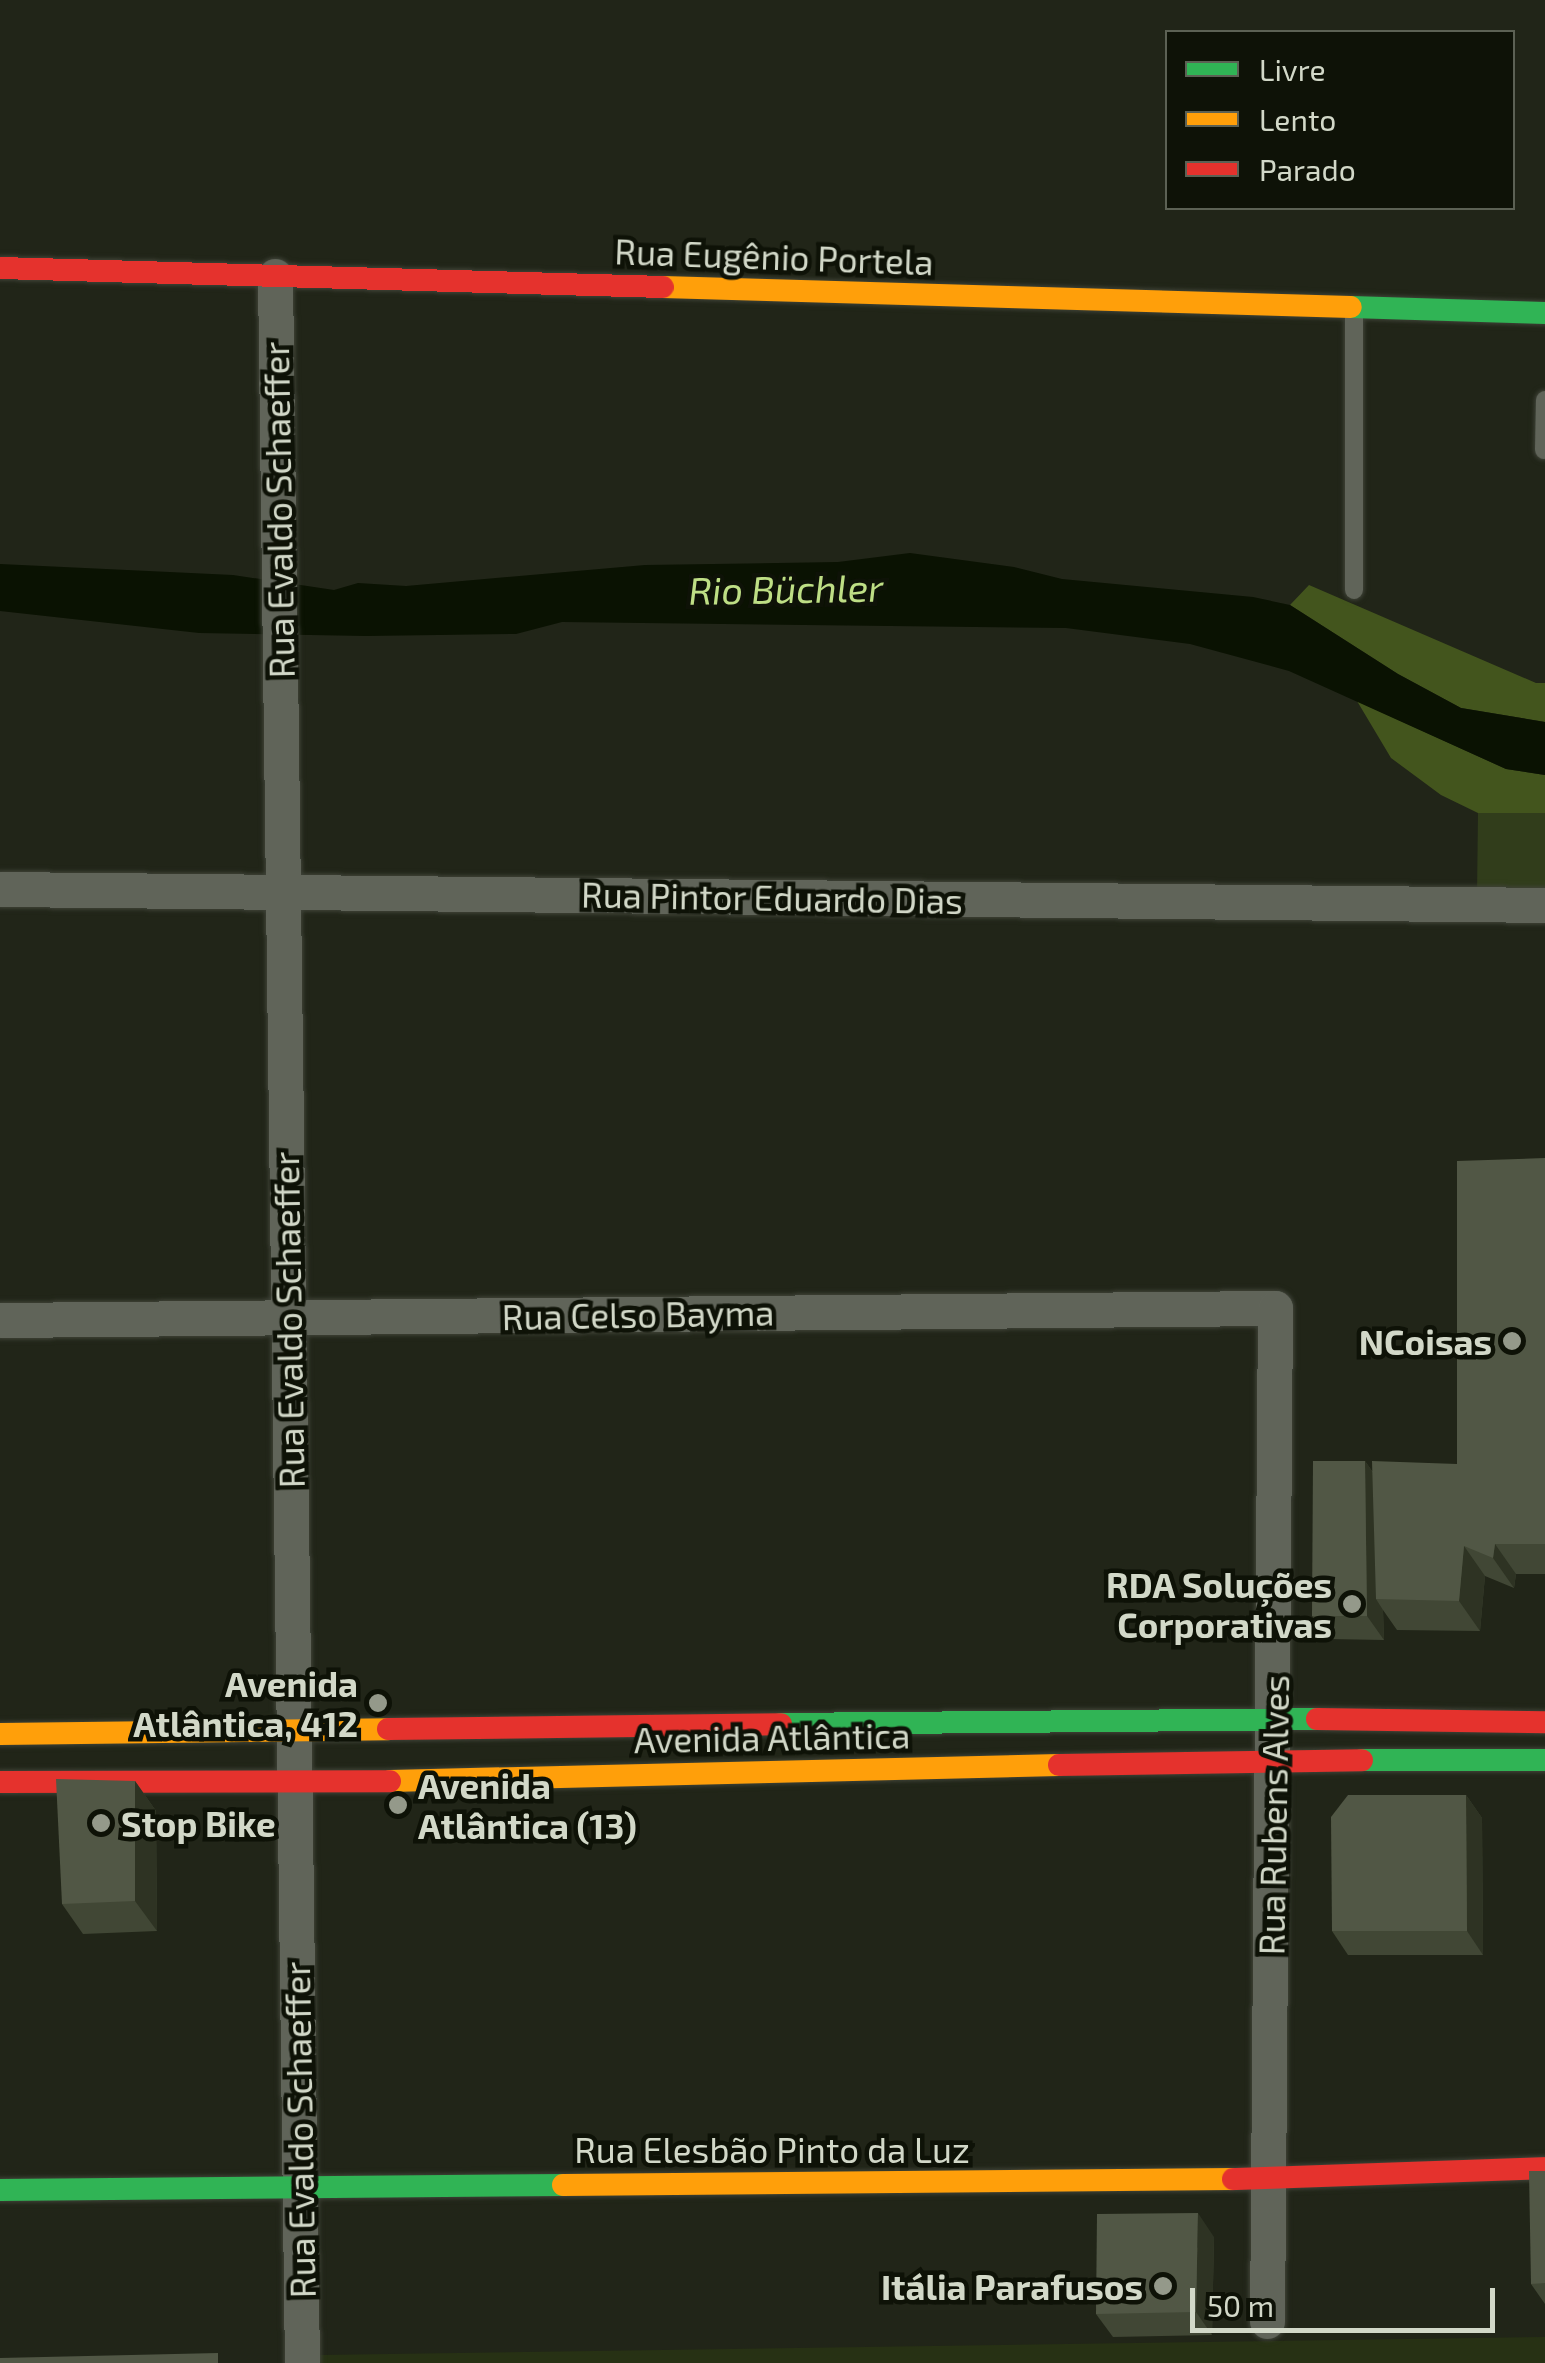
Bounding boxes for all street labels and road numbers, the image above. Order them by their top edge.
street label: Rua Eugênio Portela [614,229,934,283]
street label: Rua Evaldo Schaeffer [254,341,302,679]
street label: Rua Pintor Eduardo Dias [580,873,964,921]
street label: Rua Evaldo Schaeffer [264,1151,312,1489]
street label: Rua Celso Bayma [501,1291,775,1337]
street label: Rua Rubens Alves [1250,1674,1296,1956]
street label: Avenida Atlântica [633,1714,911,1760]
street label: Rua Evaldo Schaeffer [275,1961,323,2299]
street label: Rua Elesbão Pinto da Luz [574,2128,970,2170]

